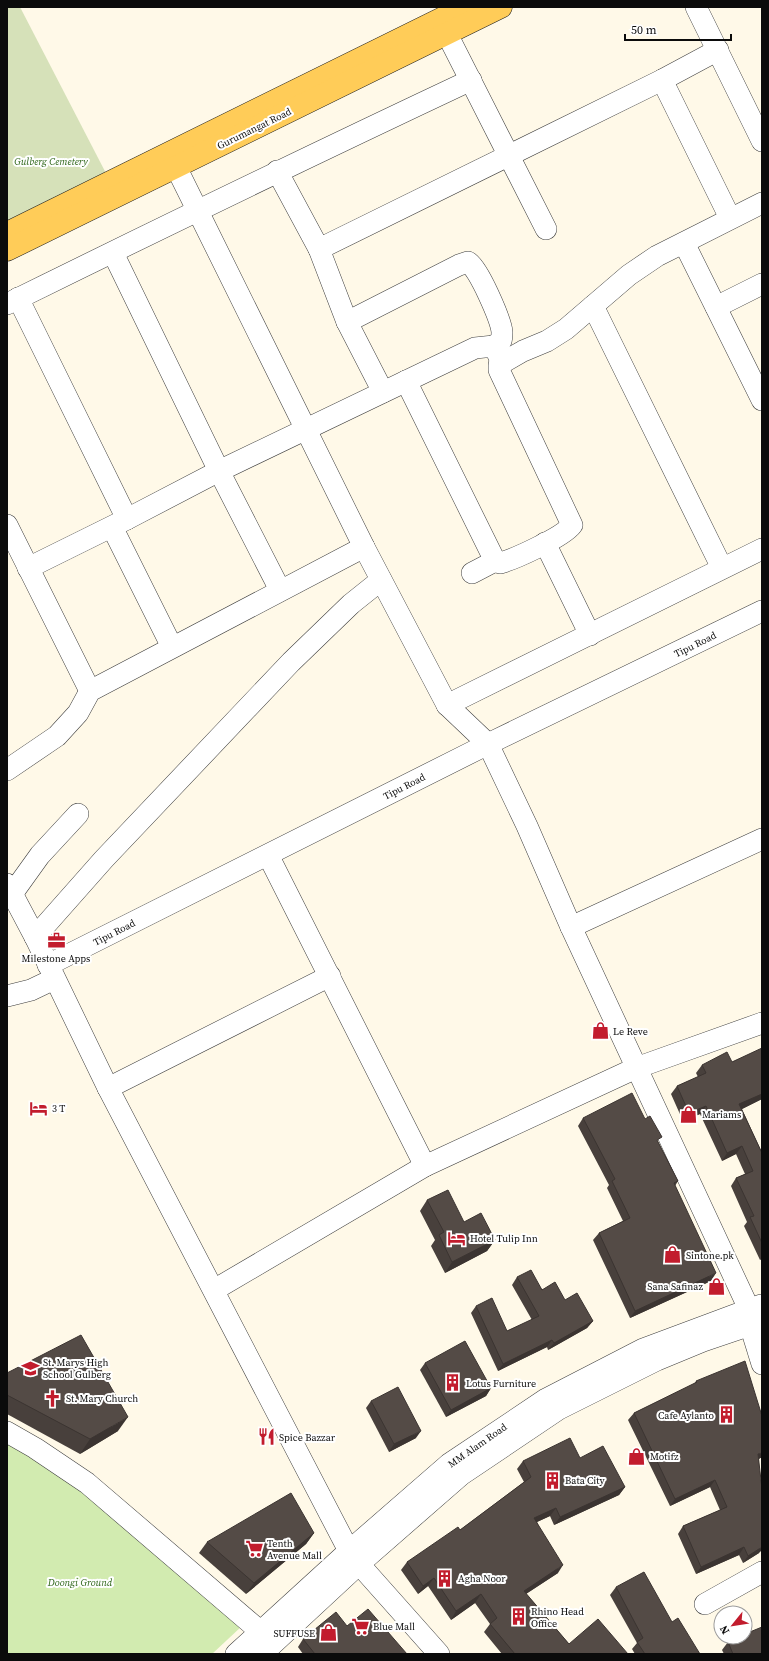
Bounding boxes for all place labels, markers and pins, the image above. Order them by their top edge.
office icon: Milestone Apps [46,931,66,951]
place label: Milestone Apps [22,952,90,965]
shop icon: Le Reve [590,1021,610,1041]
place label: Le Reve [613,1025,648,1038]
hotel icon: 3 T [29,1098,49,1118]
place label: 3 T [52,1102,65,1115]
shop icon: Mariams [679,1104,699,1124]
place label: Mariams [702,1108,741,1121]
hotel icon: Hotel Tulip Inn [447,1228,467,1248]
place label: Hotel Tulip Inn [470,1232,538,1245]
shop icon: Sintone.pk [663,1245,683,1265]
place label: Sintone.pk [686,1249,734,1262]
shop icon: Sana Safinaz [706,1276,726,1296]
place label: Sana Safinaz [647,1280,703,1293]
place label: St. Marys High School Gulberg [43,1356,111,1381]
school or university icon: St. Marys High School Gulberg [20,1358,40,1378]
building icon: Lotus Furniture [443,1373,463,1393]
place label: Lotus Furniture [466,1377,536,1390]
church icon: St. Mary Church [43,1388,63,1408]
place label: St. Mary Church [66,1392,138,1405]
building icon: Cafe Aylanto [717,1405,737,1425]
place label: Cafe Aylanto [658,1409,715,1422]
restaurant icon: Spice Bazzar [256,1427,276,1447]
place label: Spice Bazzar [279,1431,336,1444]
shop icon: Motifz [627,1446,647,1466]
place label: Motifz [650,1450,679,1463]
building icon: Bata City [542,1470,562,1490]
place label: Bata City [565,1474,606,1487]
place label: Tenth Avenue Mall [267,1537,322,1562]
supermarket icon: Tenth Avenue Mall [244,1539,264,1559]
building icon: Agha Noor [435,1568,455,1588]
place label: Agha Noor [458,1572,506,1585]
place label: Rhino Head Office [531,1605,584,1630]
building icon: Rhino Head Office [508,1607,528,1627]
supermarket icon: Blue Mall [350,1616,370,1636]
place label: Blue Mall [373,1620,415,1633]
shop icon: SUFFUSE [318,1623,338,1643]
place label: SUFFUSE [274,1627,315,1640]

